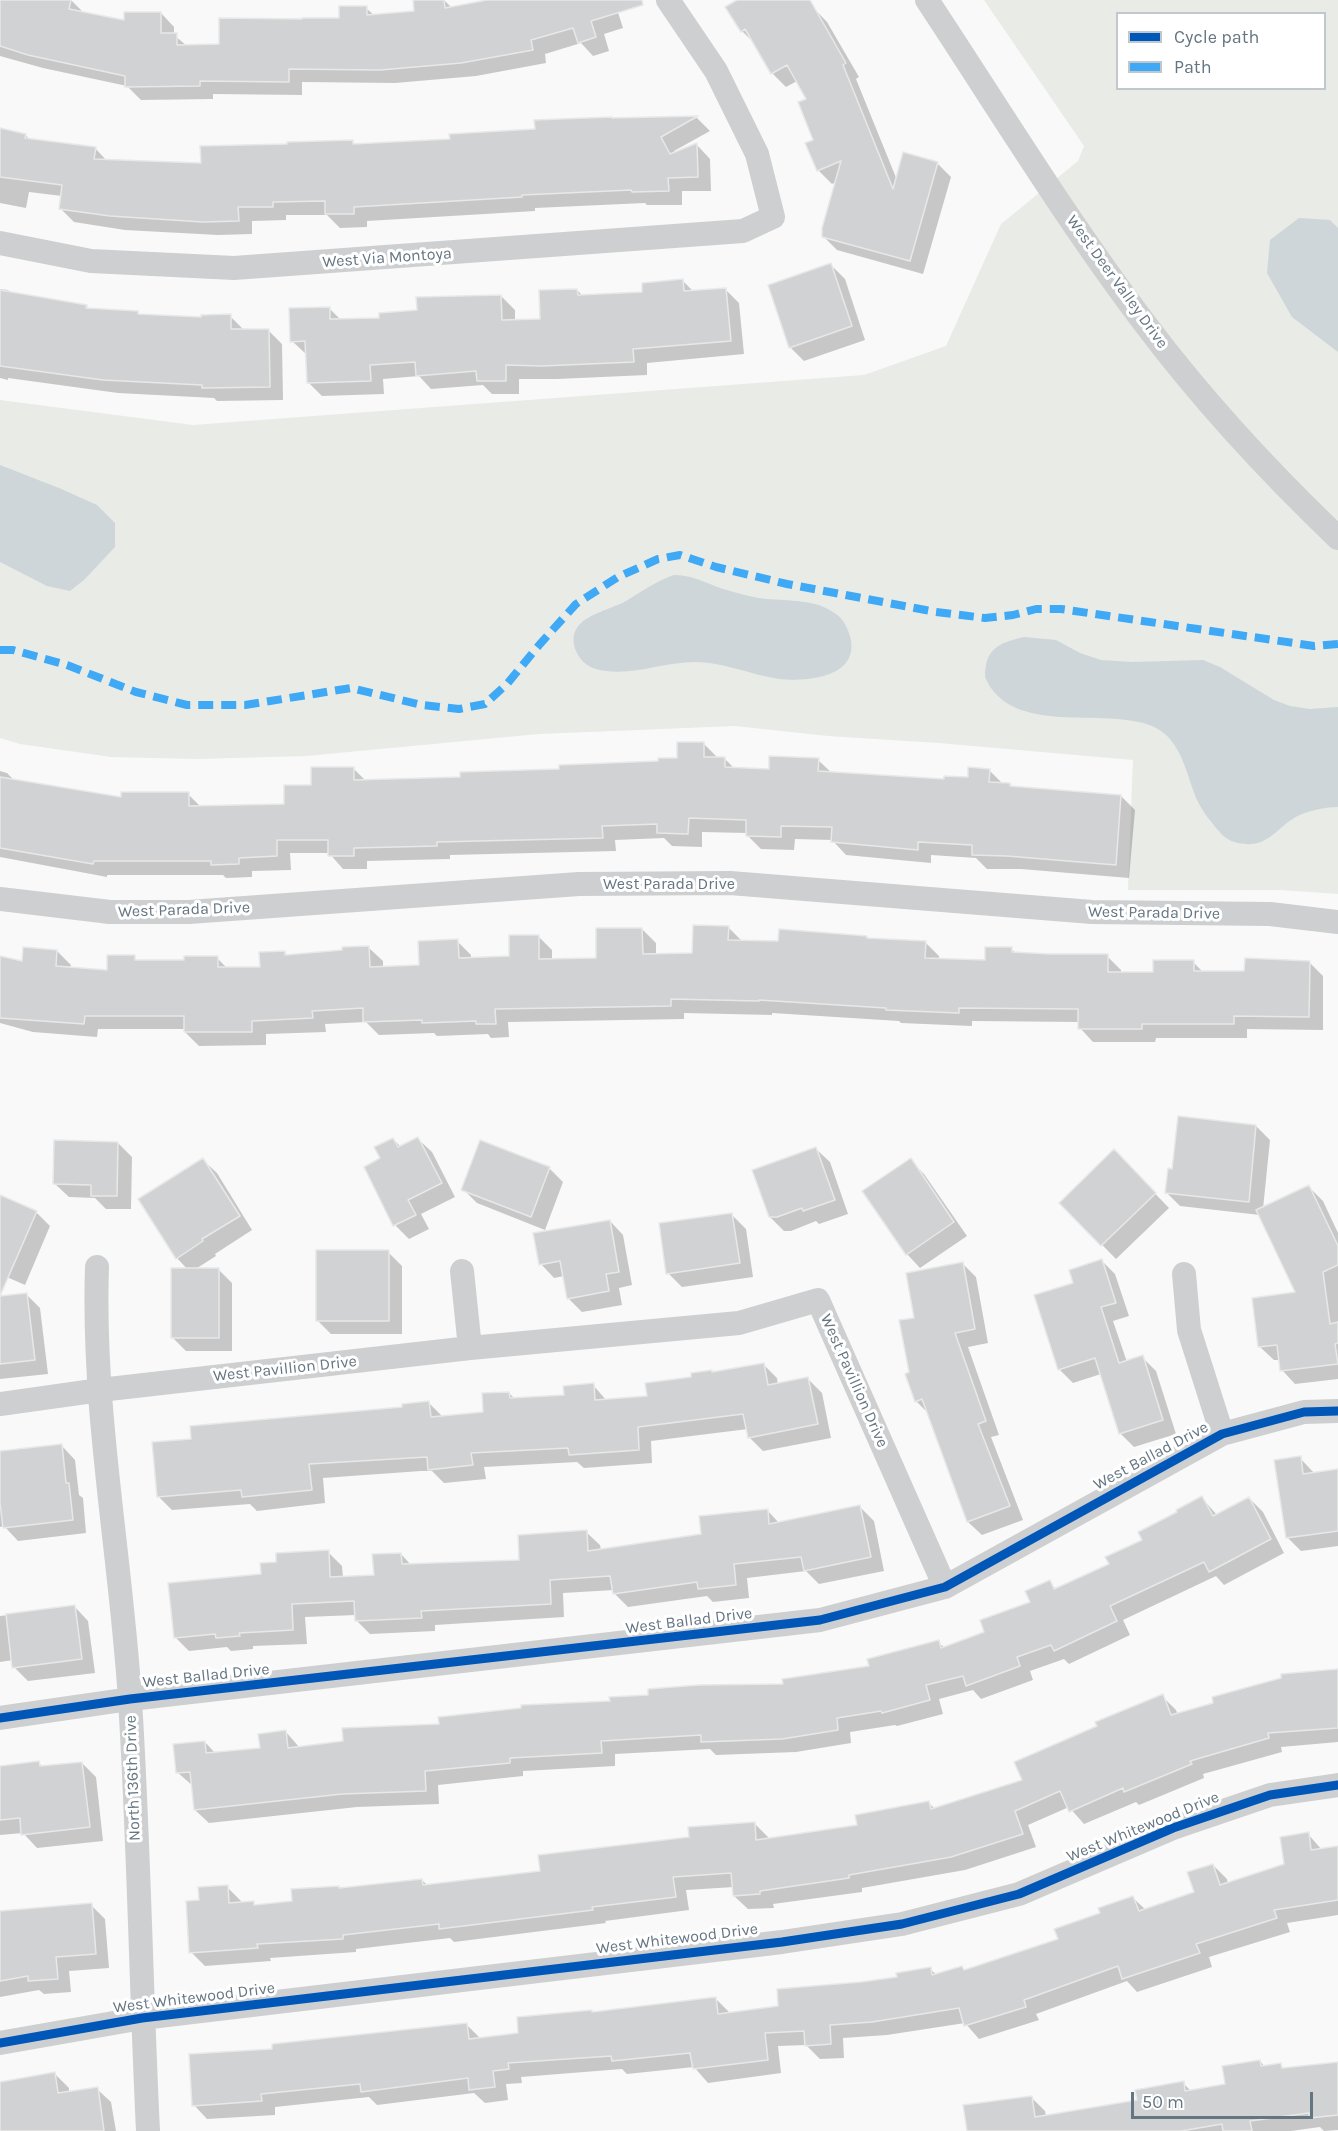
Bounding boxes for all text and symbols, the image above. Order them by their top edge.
legend [1116,12,1326,90]
text: Cycle path [1174,26,1259,48]
text: Path [1174,56,1212,78]
street label: West Deer Valley Drive [1062,212,1172,352]
street label: West Via Montoya [322,244,452,272]
street label: West Parada Drive [603,874,735,894]
street label: West Parada Drive [118,898,250,922]
street label: West Parada Drive [1088,902,1220,924]
street label: West Pavillion Drive [816,1311,892,1451]
street label: West Pavillion Drive [212,1352,358,1386]
street label: West Ballad Drive [1090,1418,1212,1494]
street label: West Ballad Drive [625,1604,753,1638]
street label: West Ballad Drive [142,1660,270,1692]
street label: North 136th Drive [121,1715,145,1841]
street label: West Whitewood Drive [1064,1788,1222,1866]
street label: West Whitewood Drive [595,1920,759,1958]
street label: West Whitewood Drive [112,1979,276,2017]
scale bar [1134,2080,1316,2118]
text: 50 m [1142,2091,1184,2113]

